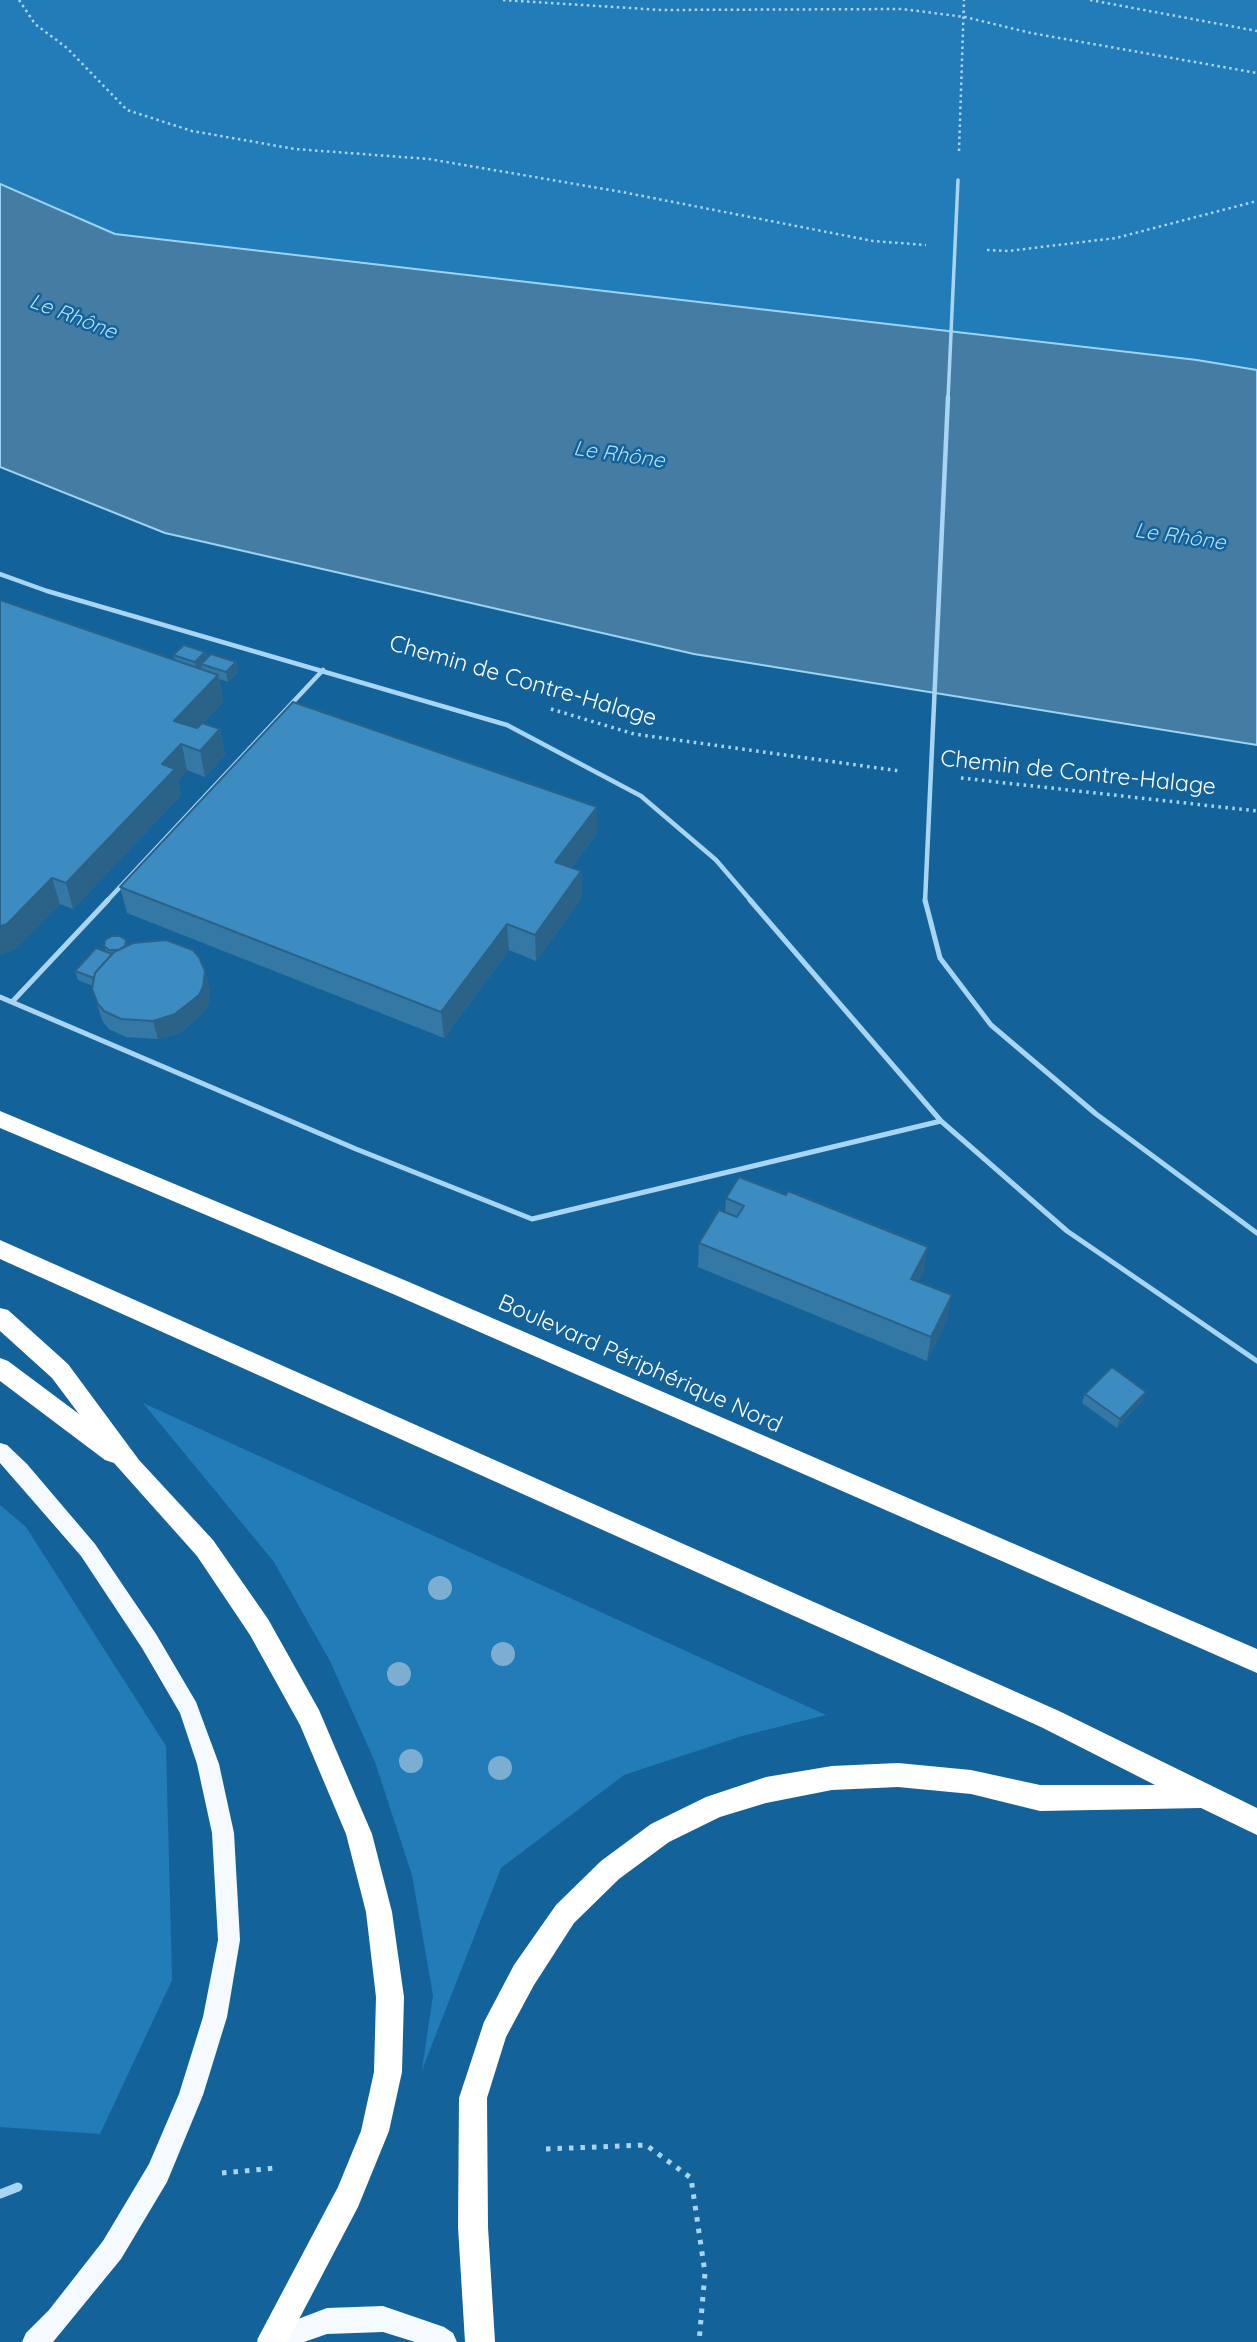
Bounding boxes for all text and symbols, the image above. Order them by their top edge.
water label: Le Rhône [26,289,120,345]
water label: Le Rhône [572,436,666,474]
water label: Le Rhône [1133,518,1227,556]
street label: Chemin de Contre-Halage [386,630,660,732]
street label: Chemin de Contre-Halage [939,745,1217,801]
street label: Boulevard Périphérique Nord [494,1289,786,1439]

